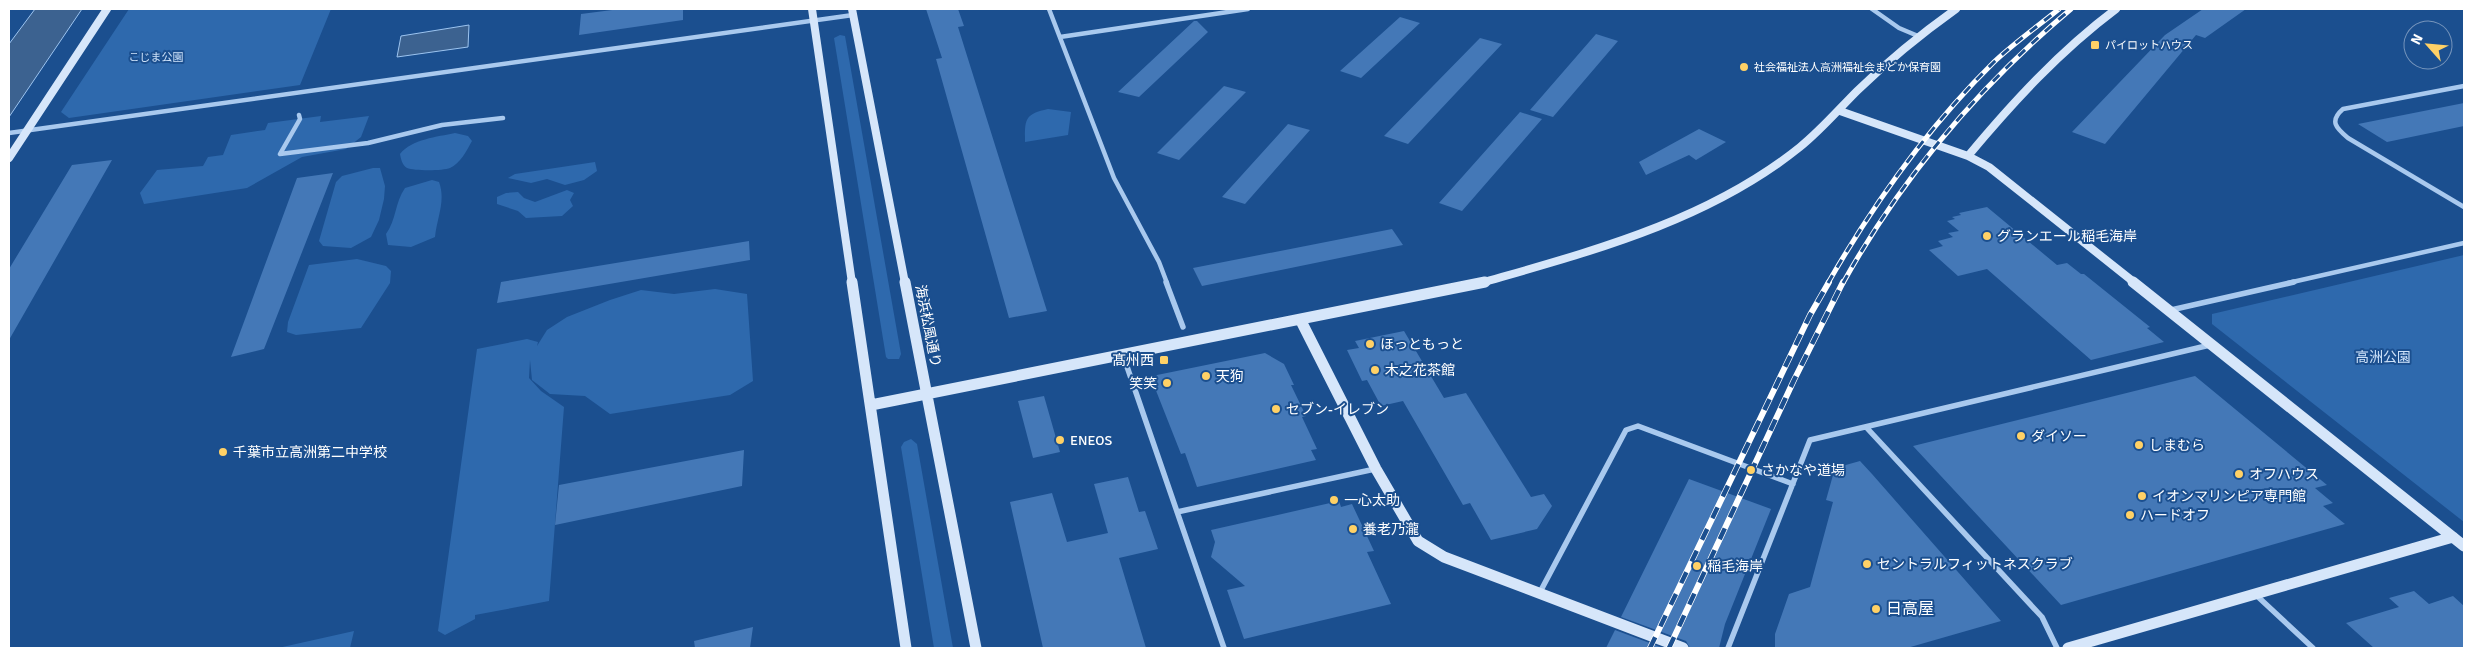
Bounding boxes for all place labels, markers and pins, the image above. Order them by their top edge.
marker: パイロットハウス [2089,39,2101,51]
place label: パイロットハウス [2105,39,2193,52]
marker: 社会福祉法人高洲福祉会まどか保育園 [1738,61,1750,73]
place label: 社会福祉法人高洲福祉会まどか保育園 [1754,61,1941,74]
place label: グランエール稲毛海岸 [1997,228,2137,245]
marker: グランエール稲毛海岸 [1981,230,1993,242]
place label: ほっともっと [1380,336,1464,353]
marker: ほっともっと [1364,338,1376,350]
place label: 髙州西 [1112,352,1154,369]
marker: 髙州西 [1158,354,1170,366]
place label: 木之花茶館 [1385,362,1455,379]
marker: 木之花茶館 [1369,364,1381,376]
place label: 天狗 [1216,368,1244,385]
marker: 天狗 [1200,370,1212,382]
place label: 笑笑 [1129,375,1157,392]
marker: 笑笑 [1161,377,1173,389]
place label: セブン-イレブン [1286,401,1389,418]
marker: セブン-イレブン [1270,403,1282,415]
place label: ダイソー [2031,428,2087,445]
marker: ダイソー [2015,430,2027,442]
place label: ENEOS [1070,432,1112,449]
marker: ENEOS [1054,434,1066,446]
place label: しまむら [2149,437,2205,454]
marker: しまむら [2133,439,2145,451]
place label: 千葉市立高洲第二中学校 [233,444,387,461]
marker: 千葉市立高洲第二中学校 [217,446,229,458]
place label: さかなや道場 [1761,462,1845,479]
marker: さかなや道場 [1745,464,1757,476]
place label: オフハウス [2249,466,2319,483]
marker: オフハウス [2233,468,2245,480]
place label: イオンマリンピア専門館 [2152,488,2306,505]
marker: イオンマリンピア専門館 [2136,490,2148,502]
place label: 一心太助 [1344,492,1400,509]
marker: 一心太助 [1328,494,1340,506]
place label: ハードオフ [2140,507,2210,524]
marker: ハードオフ [2124,509,2136,521]
place label: 養老乃瀧 [1363,521,1419,538]
marker: 養老乃瀧 [1347,523,1359,535]
place label: セントラルフィットネスクラブ [1877,556,2073,573]
place label: 稲毛海岸 [1707,558,1763,575]
marker: セントラルフィットネスクラブ [1861,558,1873,570]
marker: 稲毛海岸 [1691,560,1703,572]
place label: 日高屋 [1886,599,1934,619]
marker: 日高屋 [1870,603,1882,615]

